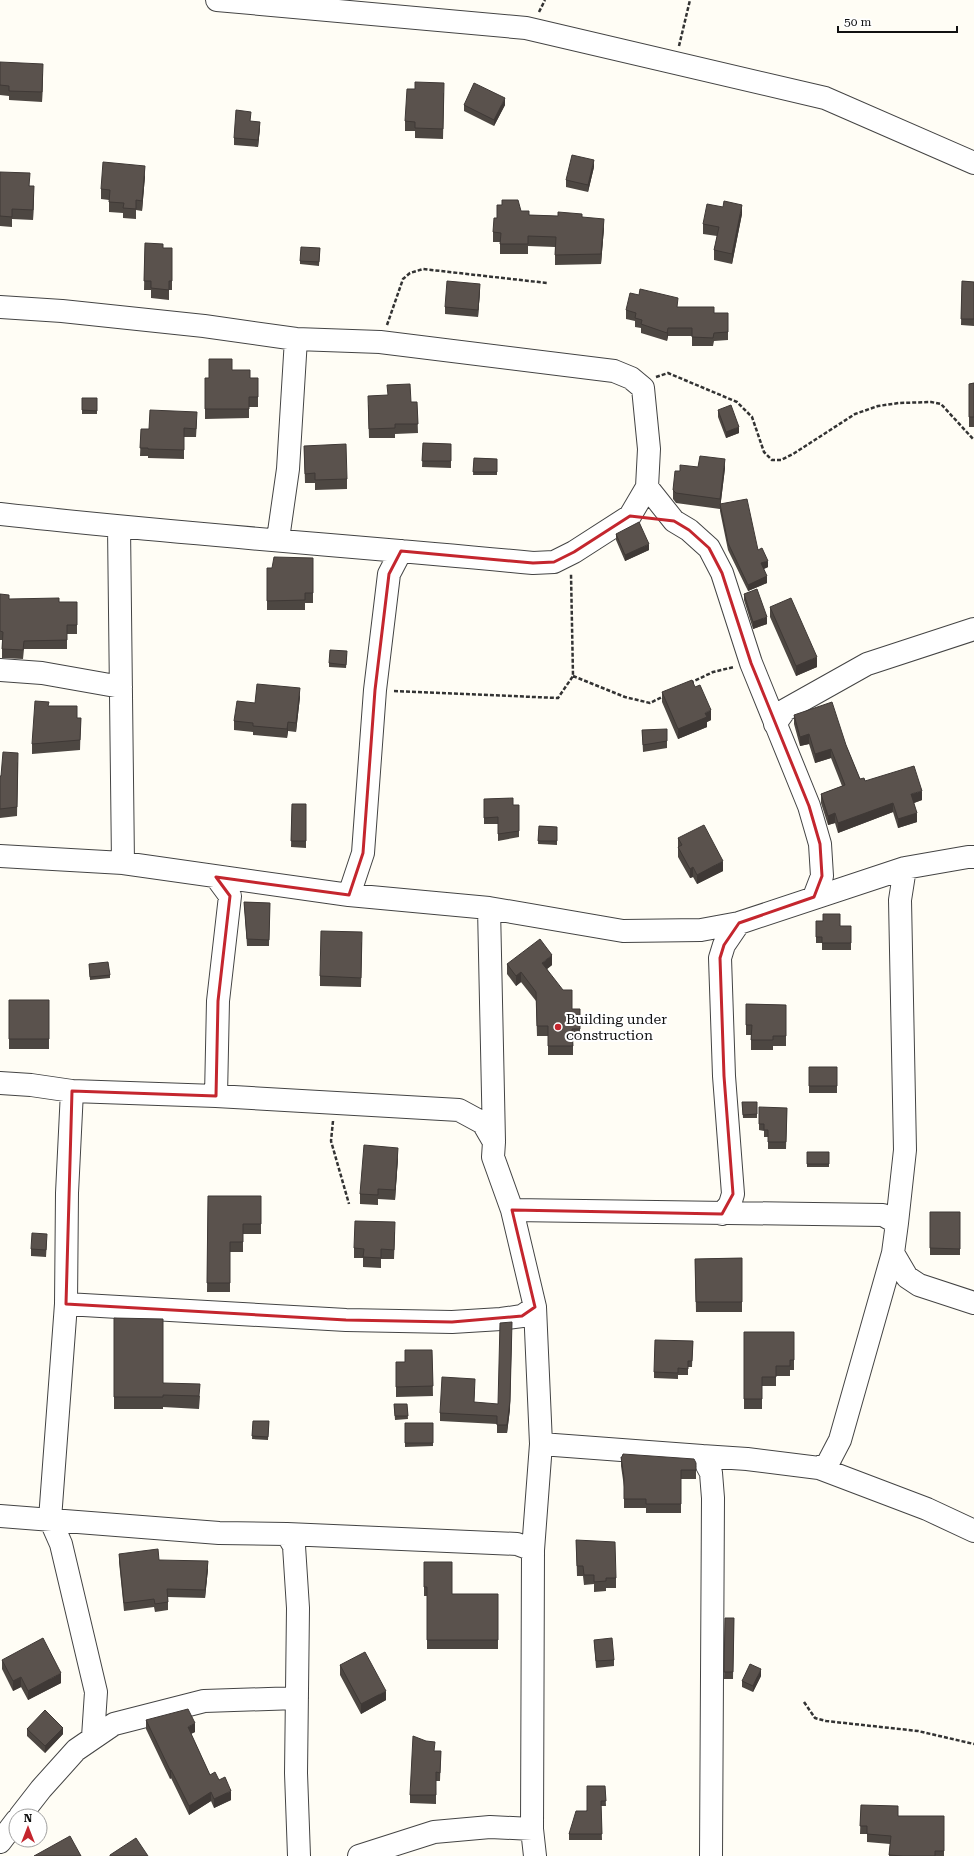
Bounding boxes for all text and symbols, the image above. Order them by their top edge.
scale bar [838,8,957,34]
text: 50 m [844,15,871,29]
place label: Building under construction [566,1011,667,1043]
marker: Building under construction [553,1022,563,1032]
north arrow [8,1808,48,1848]
text: N [24,1812,33,1825]

